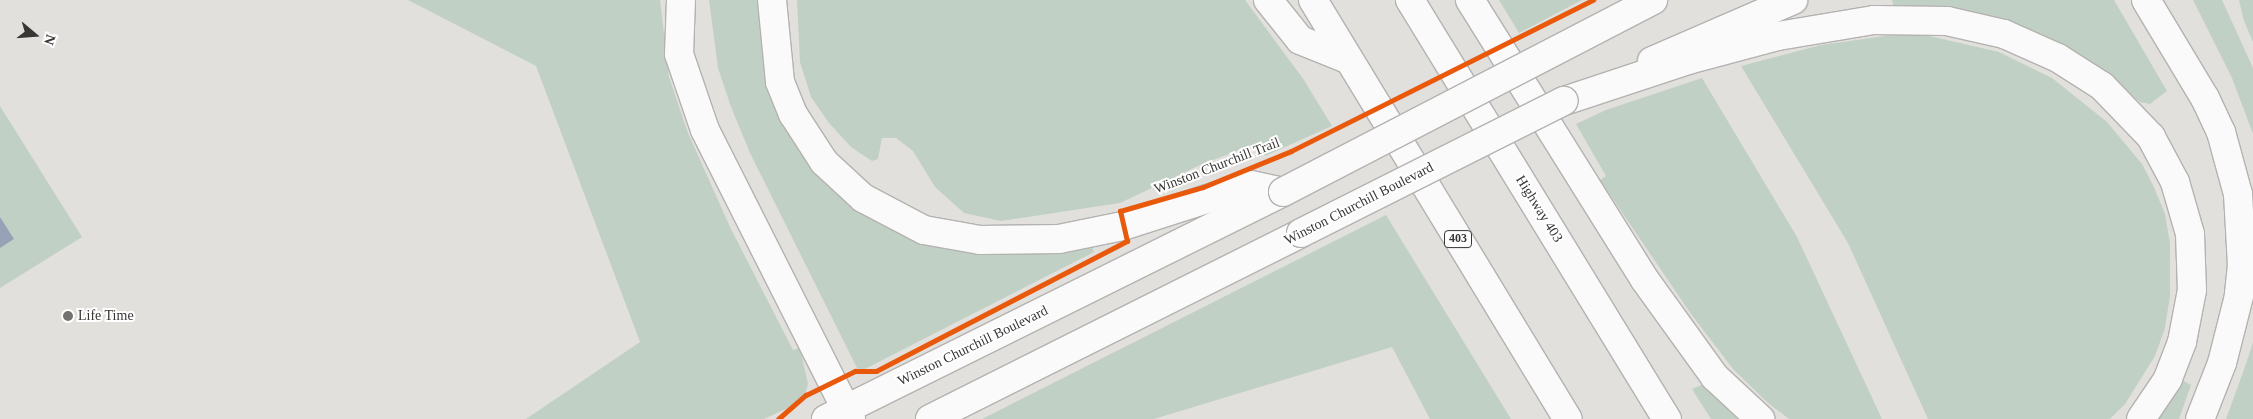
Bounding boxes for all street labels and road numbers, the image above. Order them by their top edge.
street label: Winston Churchill Trail [1152,134,1282,198]
street label: Winston Churchill Boulevard [1282,159,1436,249]
street label: Highway 403 [1512,172,1566,246]
road number: 403 [1443,230,1473,248]
street label: Winston Churchill Boulevard [895,302,1051,390]

